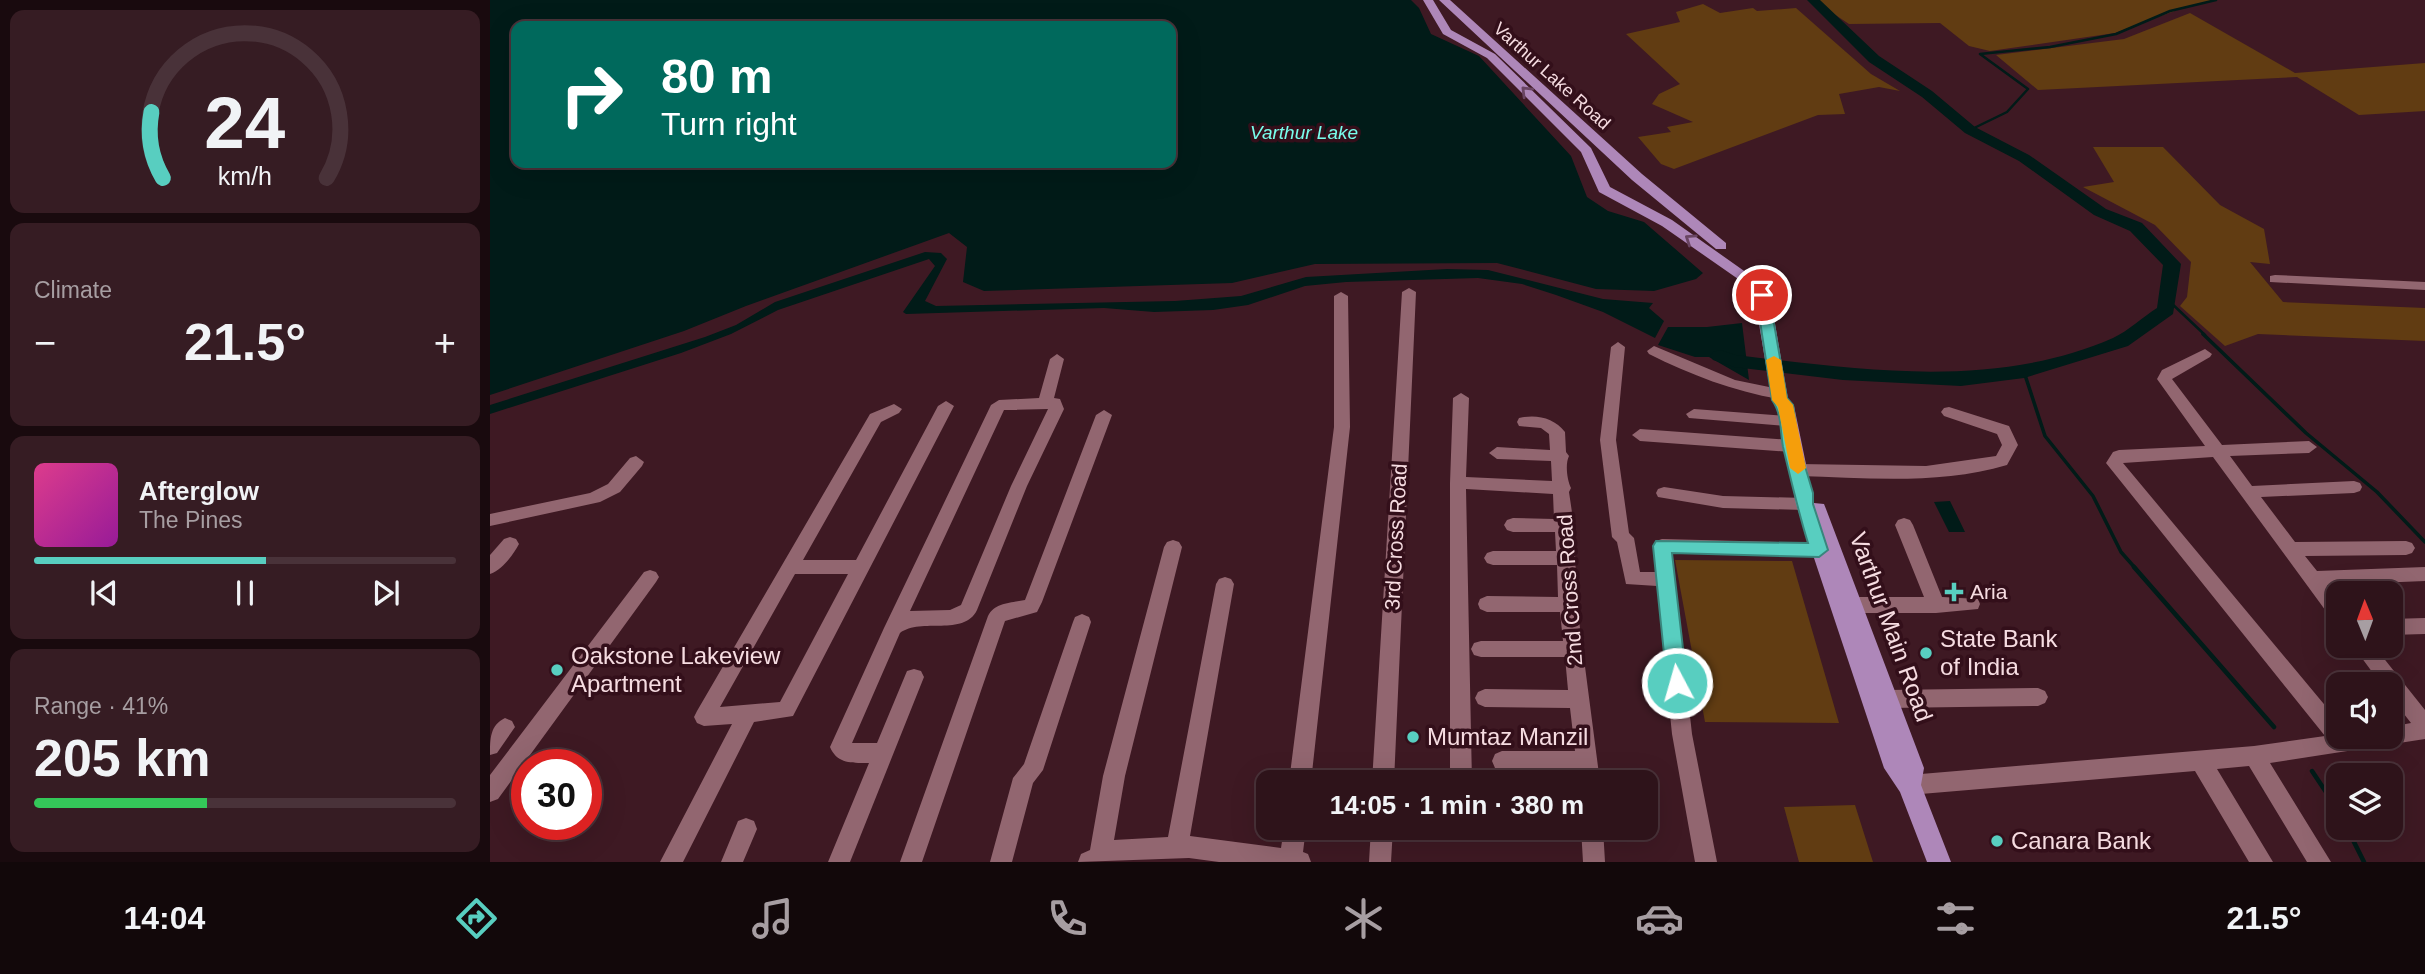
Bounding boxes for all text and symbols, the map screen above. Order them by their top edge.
street label: Varthur Lake Road [1490,18,1614,134]
icon: right [546,49,637,140]
text: 80 m [661,49,773,103]
text: 24 [205,82,286,163]
one-way arrow [1521,86,1534,99]
text: Turn right [661,106,797,142]
water label: Varthur Lake [1250,122,1358,143]
text: km/h [218,161,272,189]
one-way arrow [1685,235,1698,247]
pin [1732,265,1792,325]
icon: arrive [1743,276,1781,314]
text: Climate [34,277,112,303]
text: 21.5° [184,313,306,371]
text: − [34,322,56,364]
text: + [434,322,456,364]
street label: 3rd Cross Road [1380,463,1411,611]
text: Afterglow [139,476,259,506]
text: The Pines [139,507,243,533]
street label: 2nd Cross Road [1553,514,1586,667]
street label: Varthur Main Road [1845,528,1938,725]
icon: previous [85,574,123,612]
icon: pause [226,574,264,612]
icon: next [367,574,405,612]
place label: Aria [1970,580,2008,603]
north arrow [2326,581,2403,658]
map controls [2326,581,2403,840]
marker: Aria [1944,582,1964,602]
place label: State Bank of India [1940,625,2058,680]
place label: Oakstone Lakeview Apartment [571,642,781,697]
marker: State Bank of India [1918,645,1934,661]
position arrow [1640,646,1714,720]
marker: Oakstone Lakeview Apartment [549,662,565,678]
button: sound [2326,672,2403,749]
text: Range · 41% [34,693,168,719]
place label: Mumtaz Manzil [1427,723,1588,750]
text: 205 km [34,729,210,787]
marker: Mumtaz Manzil [1405,729,1421,745]
speed limit sign: 30 [511,749,602,840]
button: layers [2326,763,2403,840]
text: 14:05 · 1 min · 380 m [1330,790,1584,820]
place label: Canara Bank [2011,827,2152,854]
marker: Canara Bank [1989,833,2005,849]
icon: directions [452,894,501,943]
icon: music [748,894,797,943]
icon: phone [1043,894,1092,943]
icon: climate [1339,894,1388,943]
icon: car [1635,894,1684,943]
icon: filters [1931,894,1980,943]
text: 14:04 [123,900,205,936]
text: 21.5° [2226,900,2302,936]

